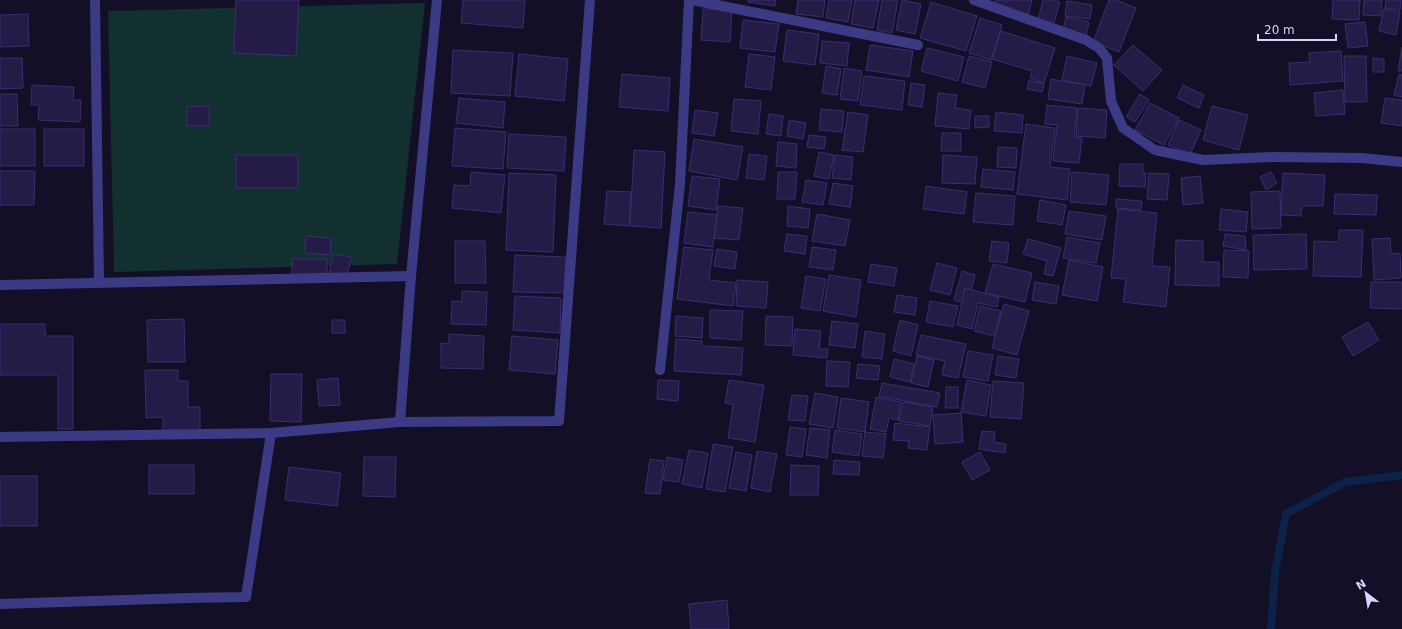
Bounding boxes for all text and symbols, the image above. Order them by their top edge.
scale bar [1258,16,1336,42]
text: 20 m [1264,23,1295,37]
north arrow [1346,573,1386,613]
text: N [1354,577,1368,593]

